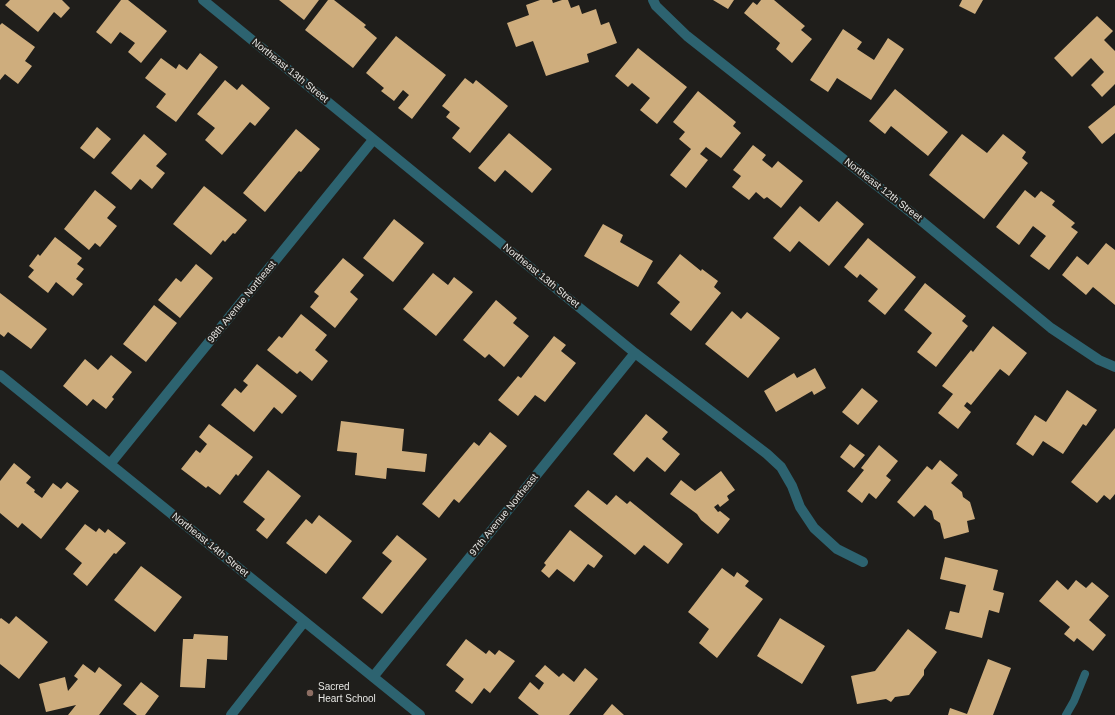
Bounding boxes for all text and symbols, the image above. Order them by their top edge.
street label: Northeast 13th Street [249,36,331,106]
street label: Northeast 12th Street [842,156,924,224]
street label: Northeast 13th Street [500,241,582,311]
street label: 98th Avenue Northeast [205,259,279,345]
street label: 97th Avenue Northeast [467,472,541,558]
street label: Northeast 14th Street [169,510,251,580]
place label: Sacred Heart School [318,681,376,704]
marker: Sacred Heart School [305,688,315,698]

